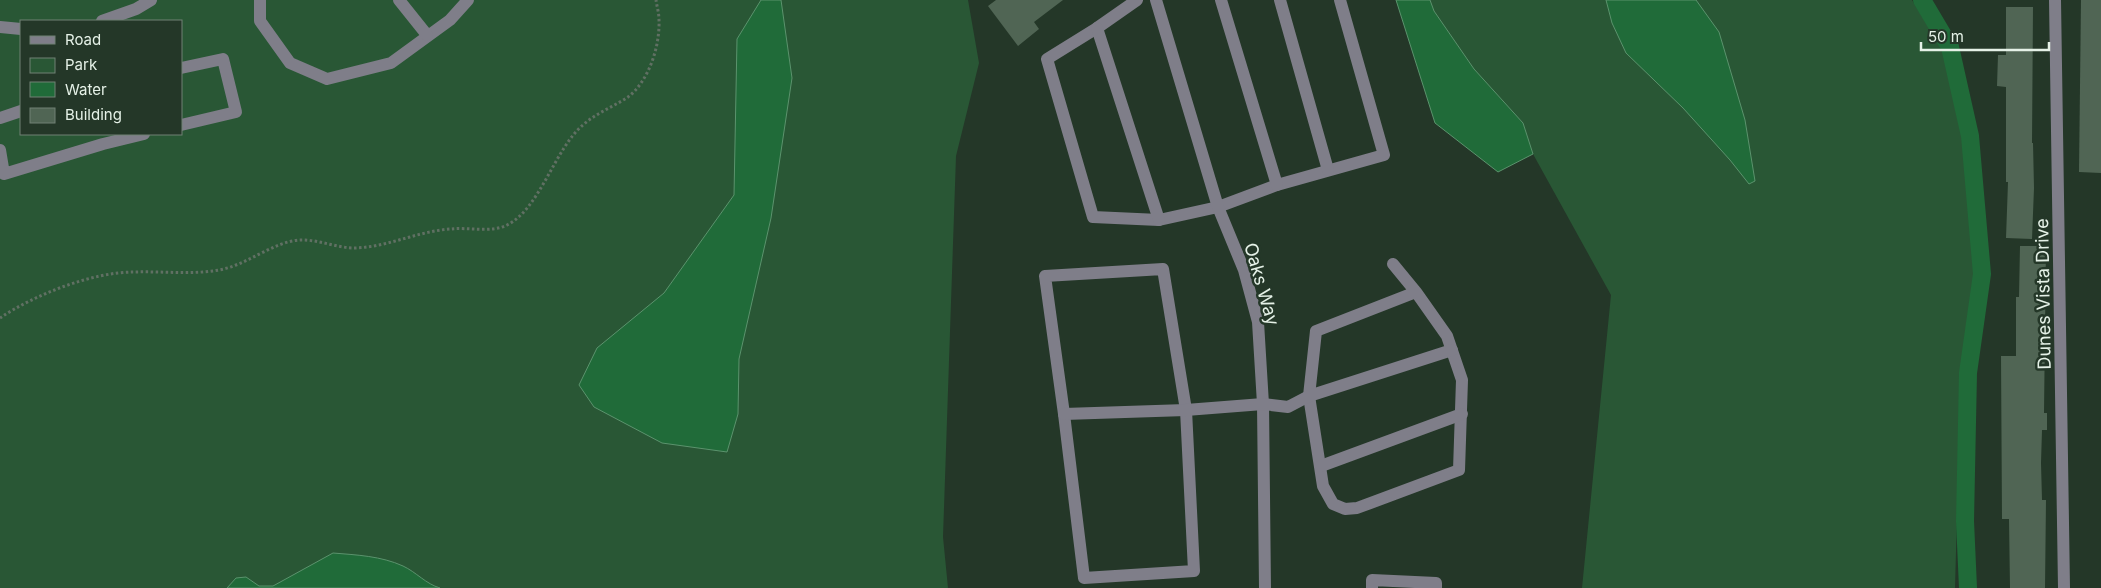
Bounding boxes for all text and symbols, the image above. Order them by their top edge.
legend [20,20,182,135]
scale bar [1921,20,2048,52]
text: 50 m [1928,27,1964,46]
text: Road [65,30,101,49]
text: Park [65,55,98,74]
text: Water [65,80,107,99]
text: Building [65,105,122,124]
street label: Dunes Vista Drive [2031,218,2055,370]
street label: Oaks Way [1240,240,1284,328]

